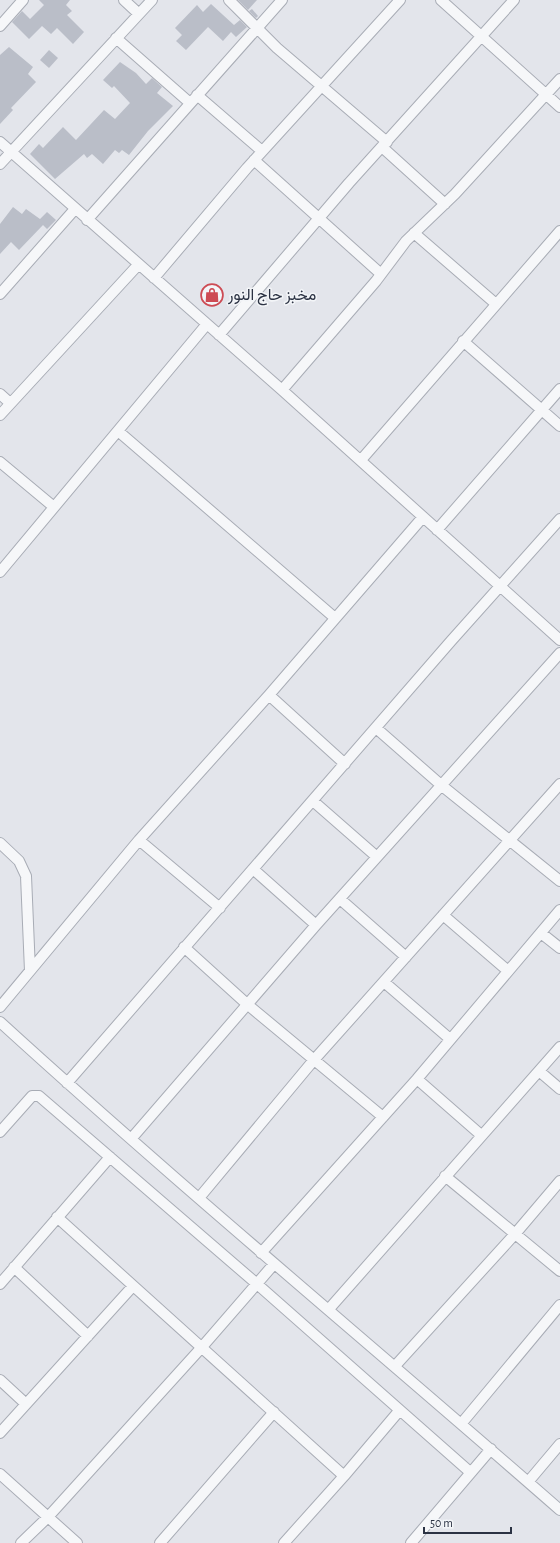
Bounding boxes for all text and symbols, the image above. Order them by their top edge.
shop icon: مخبز حاج النور [199,282,225,308]
place label: مخبز حاج النور [227,287,316,306]
scale bar [424,1509,511,1535]
text: 50 m [430,1517,453,1529]

